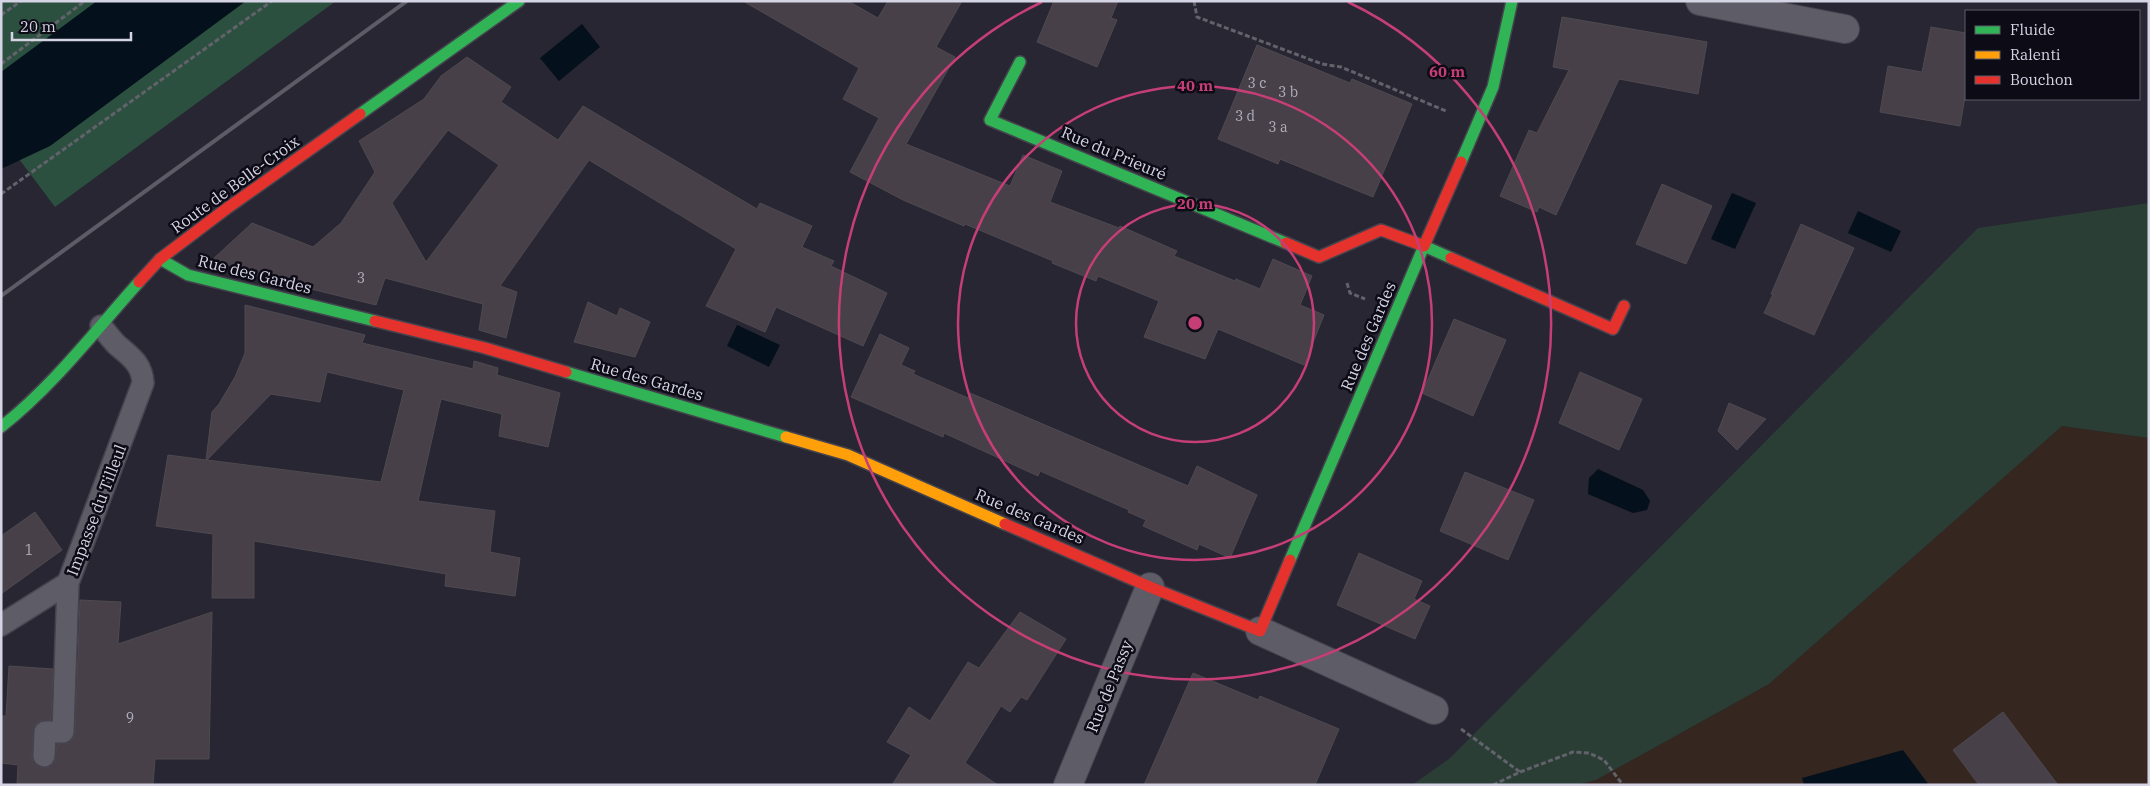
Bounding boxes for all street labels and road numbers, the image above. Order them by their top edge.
street label: Rue du Prieuré [1058,122,1170,184]
street label: Route de Belle-Croix [167,131,303,237]
street label: Rue des Gardes [196,250,314,298]
street label: Rue des Gardes [1336,279,1400,393]
street label: Rue des Gardes [588,353,706,405]
street label: Impasse du Tilleul [62,441,130,578]
street label: Rue des Gardes [973,484,1087,548]
street label: Rue de Passy [1081,637,1137,735]

